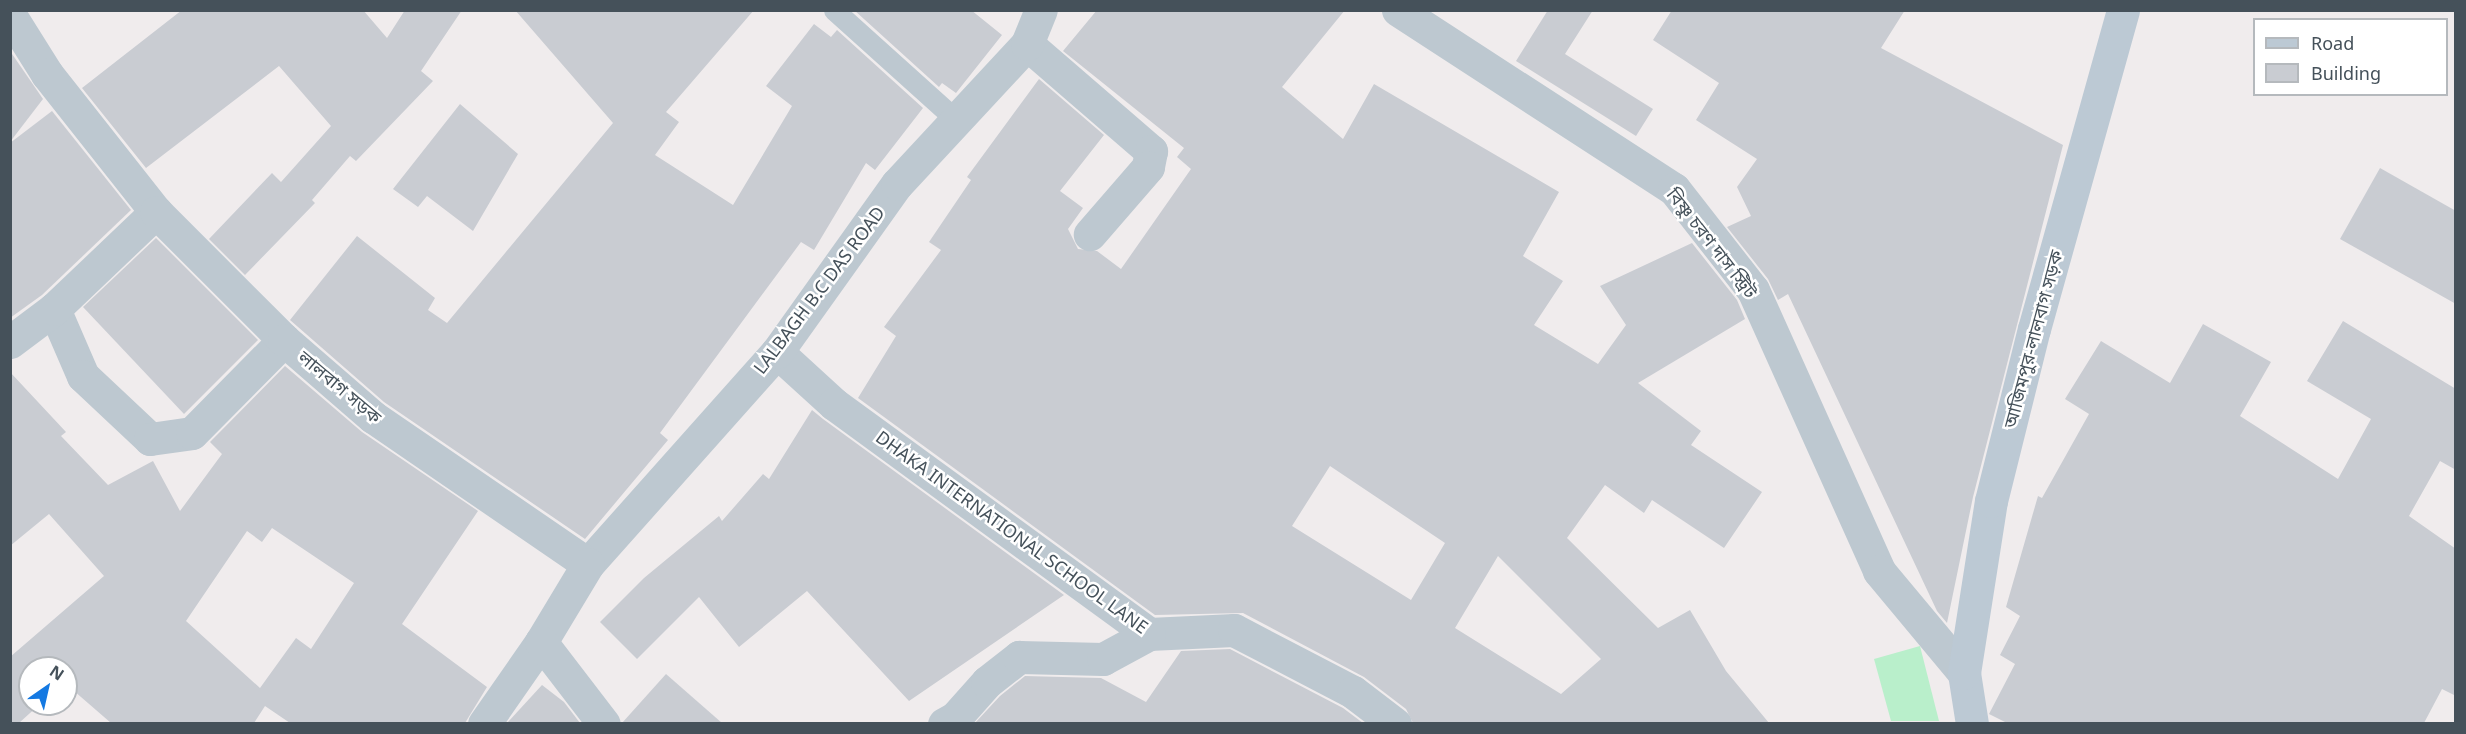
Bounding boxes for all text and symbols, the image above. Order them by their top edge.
legend [2253,18,2448,96]
text: Road [2311,31,2354,55]
text: Building [2311,61,2381,85]
street label: বিষ্ণু চরণ দাস স্ট্রিট [1662,184,1762,302]
street label: LALBAGH B.C DAS ROAD [749,202,889,378]
street label: আজিমপুর-লালবাগ সড়ক [1999,248,2067,430]
street label: লালবাগ সড়ক [294,346,386,428]
street label: DHAKA INTERNATIONAL SCHOOL LANE [872,426,1152,638]
north arrow [18,656,78,716]
text: N [45,660,68,685]

